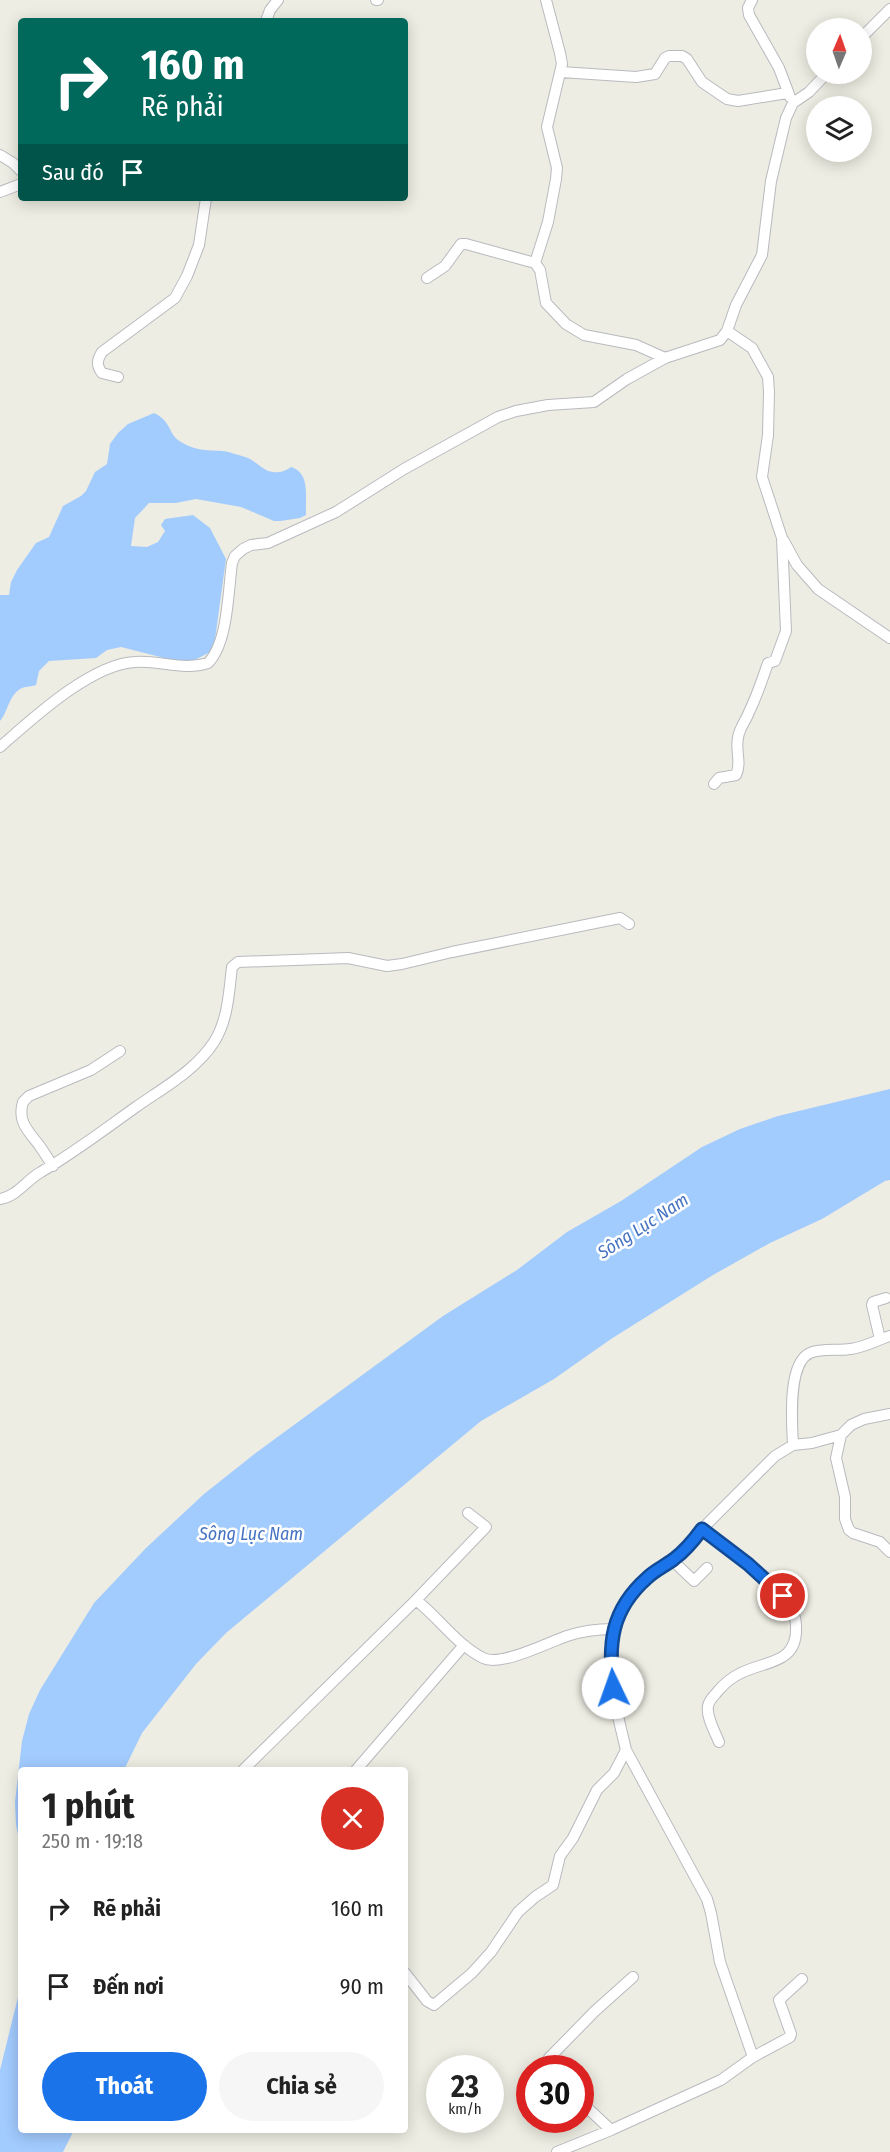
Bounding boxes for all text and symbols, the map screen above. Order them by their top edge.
north arrow [806,18,872,84]
map controls [806,18,872,162]
text: 160 m [141,40,244,90]
icon: right [42,42,120,120]
text: Rẽ phải [141,91,224,123]
button: layers [806,96,872,162]
icon: arrive [116,156,149,189]
text: Sau đó [42,159,104,186]
water label: Sông Lục Nam [593,1188,693,1264]
water label: Sông Lục Nam [198,1523,303,1545]
pin [757,1570,808,1621]
icon: arrive [766,1579,799,1612]
position arrow [581,1656,645,1720]
text: 1 phút [42,1784,134,1828]
button: close [321,1787,384,1850]
text: 250 m · 19:18 [42,1829,143,1853]
icon: right [42,1892,75,1925]
text: Rẽ phải [93,1895,161,1922]
text: 160 m [331,1895,384,1922]
icon: arrive [42,1970,75,2003]
text: Đến nơi [93,1973,164,2000]
text: 90 m [340,1973,384,2000]
button: Thoát [42,2052,207,2121]
button: Chia sẻ [219,2052,384,2121]
speed limit sign: 30 [516,2055,594,2133]
text: 23 [451,2069,479,2105]
text: km/h [448,2100,482,2118]

